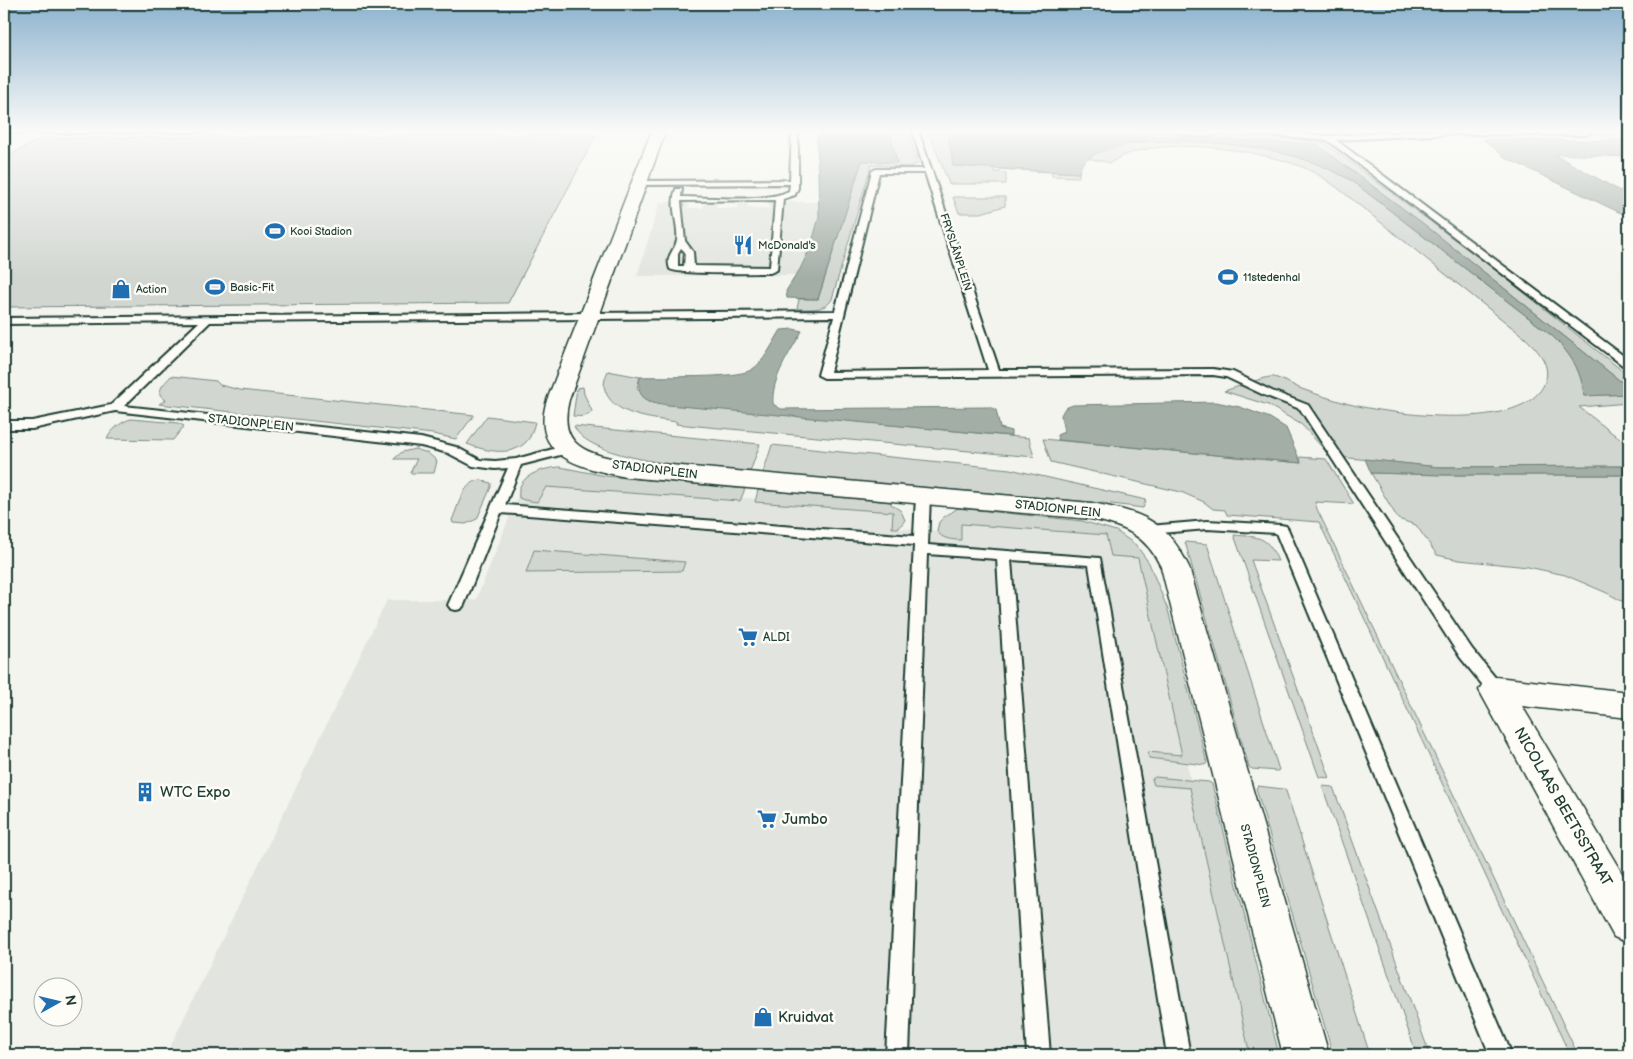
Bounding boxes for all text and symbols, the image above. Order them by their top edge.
street label: FRYSLÂNPLEIN [937,212,975,292]
sports icon: Kooi Stadion [264,220,286,242]
place label: Kooi Stadion [290,225,352,238]
restaurant icon: McDonald's [732,234,754,256]
place label: McDonald's [758,239,816,252]
sports icon: 11stedenhal [1217,266,1239,288]
place label: 11stedenhal [1243,271,1300,284]
sports icon: Basic-Fit [204,276,226,298]
shop icon: Action [110,278,132,300]
place label: Basic-Fit [230,281,275,294]
place label: Action [136,283,167,296]
street label: STADIONPLEIN [207,411,295,435]
street label: STADIONPLEIN [611,457,699,483]
street label: STADIONPLEIN [1014,497,1102,521]
supermarket icon: ALDI [737,626,759,648]
place label: ALDI [763,630,790,645]
street label: NICOLAAS BEETSSTRAAT [1510,724,1616,890]
building icon: WTC Expo [134,781,156,803]
place label: WTC Expo [160,783,231,802]
supermarket icon: Jumbo [756,808,778,830]
place label: Jumbo [782,810,828,829]
street label: STADIONPLEIN [1237,822,1273,910]
north arrow [32,976,82,1026]
text: N [61,994,80,1007]
shop icon: Kruidvat [752,1006,774,1028]
place label: Kruidvat [778,1008,834,1027]

